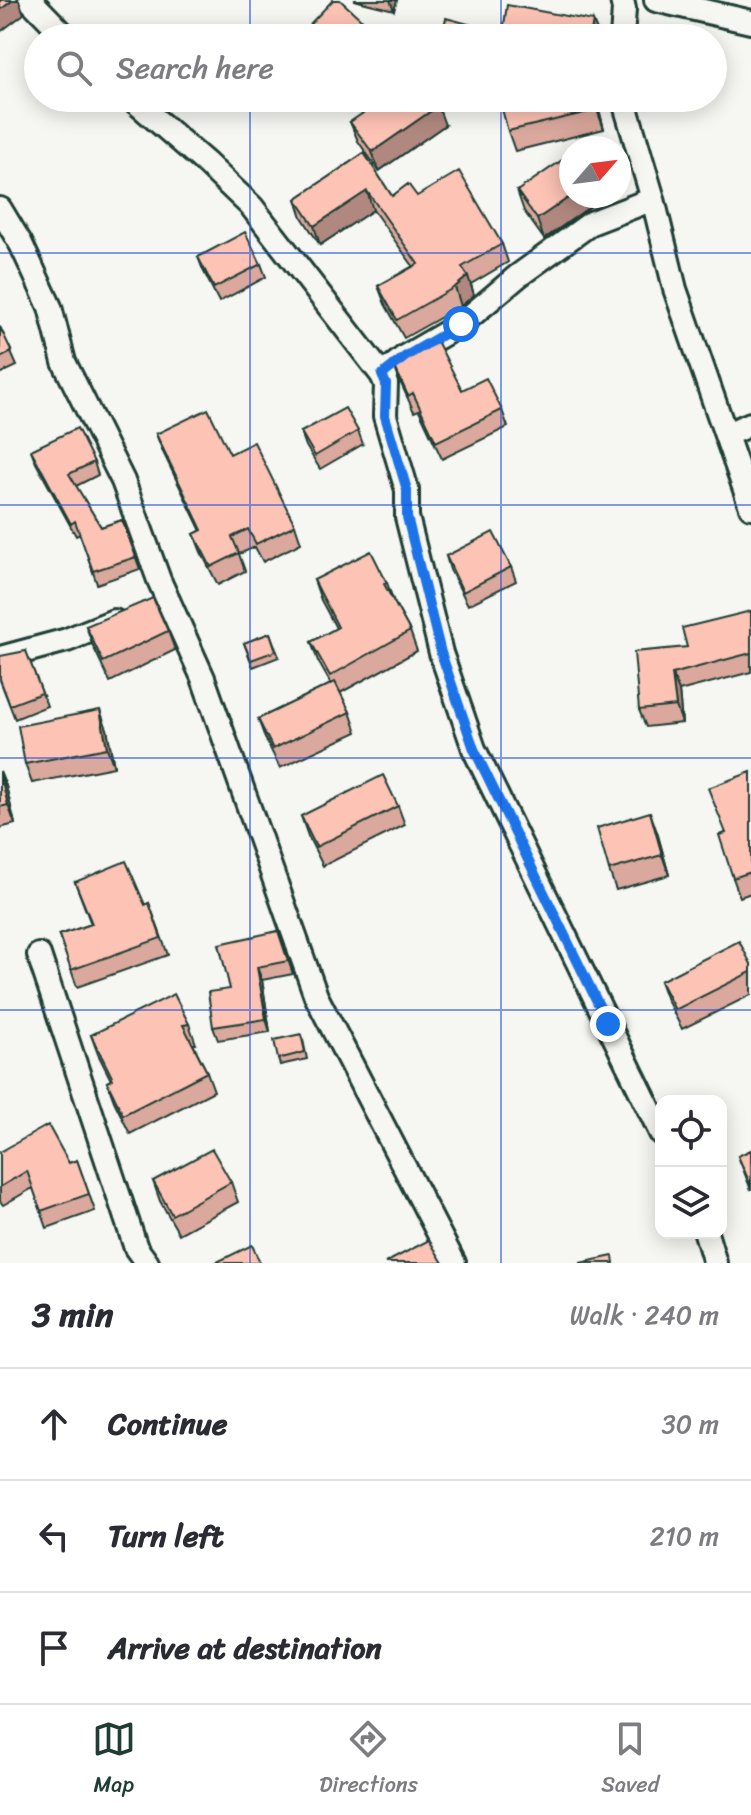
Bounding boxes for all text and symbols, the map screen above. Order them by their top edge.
search box [24,24,727,112]
text: Search here [116,41,274,95]
icon: search [52,46,96,90]
north arrow [559,136,631,208]
route start [443,306,479,342]
route end [590,1006,626,1042]
map controls [655,1095,727,1239]
button: locate [655,1095,727,1167]
button: layers [655,1167,727,1239]
text: 3 min [32,1285,113,1345]
text: Walk · 240 m [570,1292,719,1338]
text: Continue [108,1397,227,1451]
text: 30 m [662,1401,719,1447]
icon: ahead [32,1402,76,1446]
text: Turn left [108,1509,224,1563]
text: 210 m [650,1513,719,1559]
icon: left [32,1514,76,1558]
text: Arrive at destination [108,1621,382,1675]
icon: arrive [32,1626,76,1670]
tab: Map [92,1717,136,1804]
tab: Directions [319,1717,418,1804]
tab: Saved [601,1717,659,1804]

